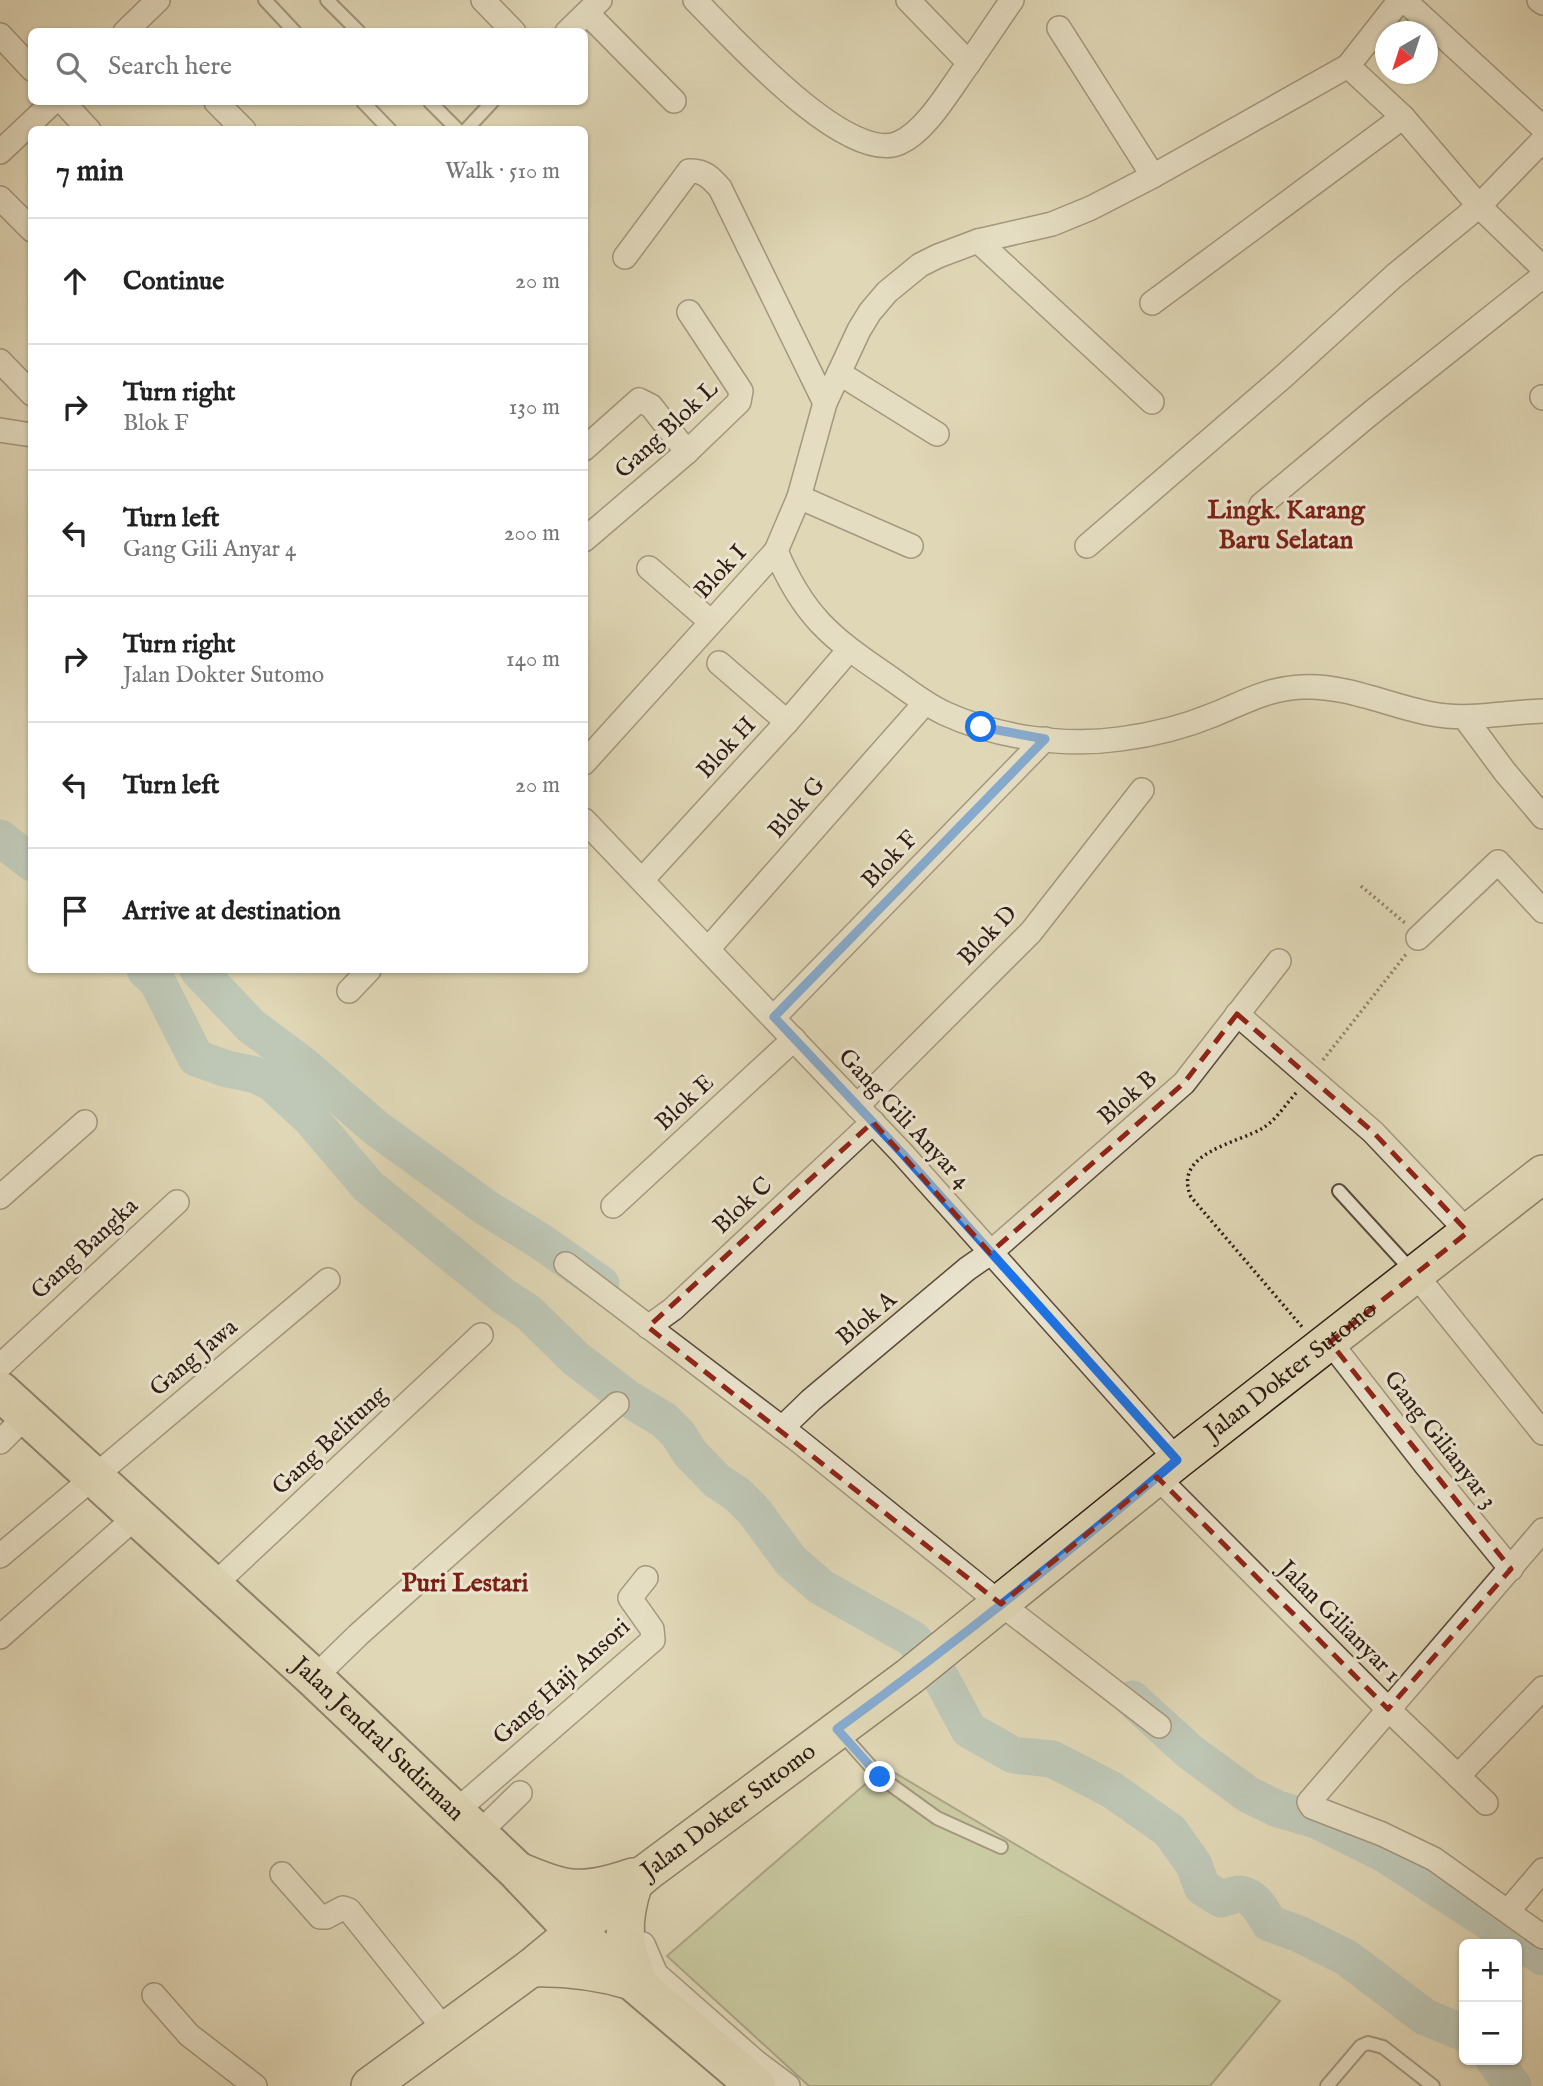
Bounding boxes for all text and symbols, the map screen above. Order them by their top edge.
north arrow [1375,21,1438,84]
search box [28,28,588,105]
icon: search [52,48,90,86]
text: Search here [108,50,232,83]
text: 7 min [56,153,124,191]
text: Walk · 510 m [445,157,560,186]
icon: ahead [56,262,94,300]
text: Continue [123,265,224,298]
text: 20 m [515,267,560,296]
street label: Gang Blok L [609,373,726,486]
text: Turn right [123,376,236,409]
icon: right [56,388,94,426]
text: 130 m [509,393,560,422]
text: Blok F [123,409,189,438]
district label: Lingk. Karang Baru Selatan [1207,494,1366,557]
text: Turn left [123,502,220,535]
icon: left [56,514,94,552]
text: 200 m [504,519,560,548]
text: Gang Gili Anyar 4 [123,535,296,564]
street label: Blok I [688,538,754,606]
text: Turn right [123,628,236,661]
icon: right [56,640,94,678]
text: 140 m [506,645,560,674]
text: Jalan Dokter Sutomo [123,661,324,690]
street label: Blok H [690,710,764,786]
route start [965,711,996,742]
icon: left [56,766,94,804]
text: Turn left [123,769,220,802]
text: 20 m [515,771,560,800]
street label: Blok G [762,771,832,845]
street label: Blok F [855,825,925,895]
icon: arrive [56,892,94,930]
text: Arrive at destination [123,895,341,928]
street label: Blok D [952,899,1024,973]
street label: Gang Gili Anyar 4 [831,1042,977,1196]
street label: Blok B [1092,1064,1164,1132]
street label: Blok E [649,1068,721,1138]
street label: Blok C [707,1171,779,1241]
street label: Gang Bangka [25,1191,146,1307]
street label: Blok A [830,1284,904,1353]
street label: Jalan Dokter Sutomo [1196,1294,1383,1450]
street label: Gang Jawa [143,1312,245,1404]
street label: Gang Gilianyar 3 [1376,1365,1504,1515]
street label: Gang Belitung [266,1379,395,1502]
street label: Jalan Gilianyar 1 [1269,1552,1407,1690]
district label: Puri Lestari [401,1567,529,1600]
street label: Gang Haji Ansori [487,1612,637,1752]
street label: Jalan Jendral Sudirman [283,1648,471,1828]
street label: Jalan Dokter Sutomo [633,1736,822,1888]
route end [864,1761,895,1792]
map controls [1459,1939,1522,2065]
button: + [1459,1939,1522,2002]
button: − [1459,2002,1522,2065]

